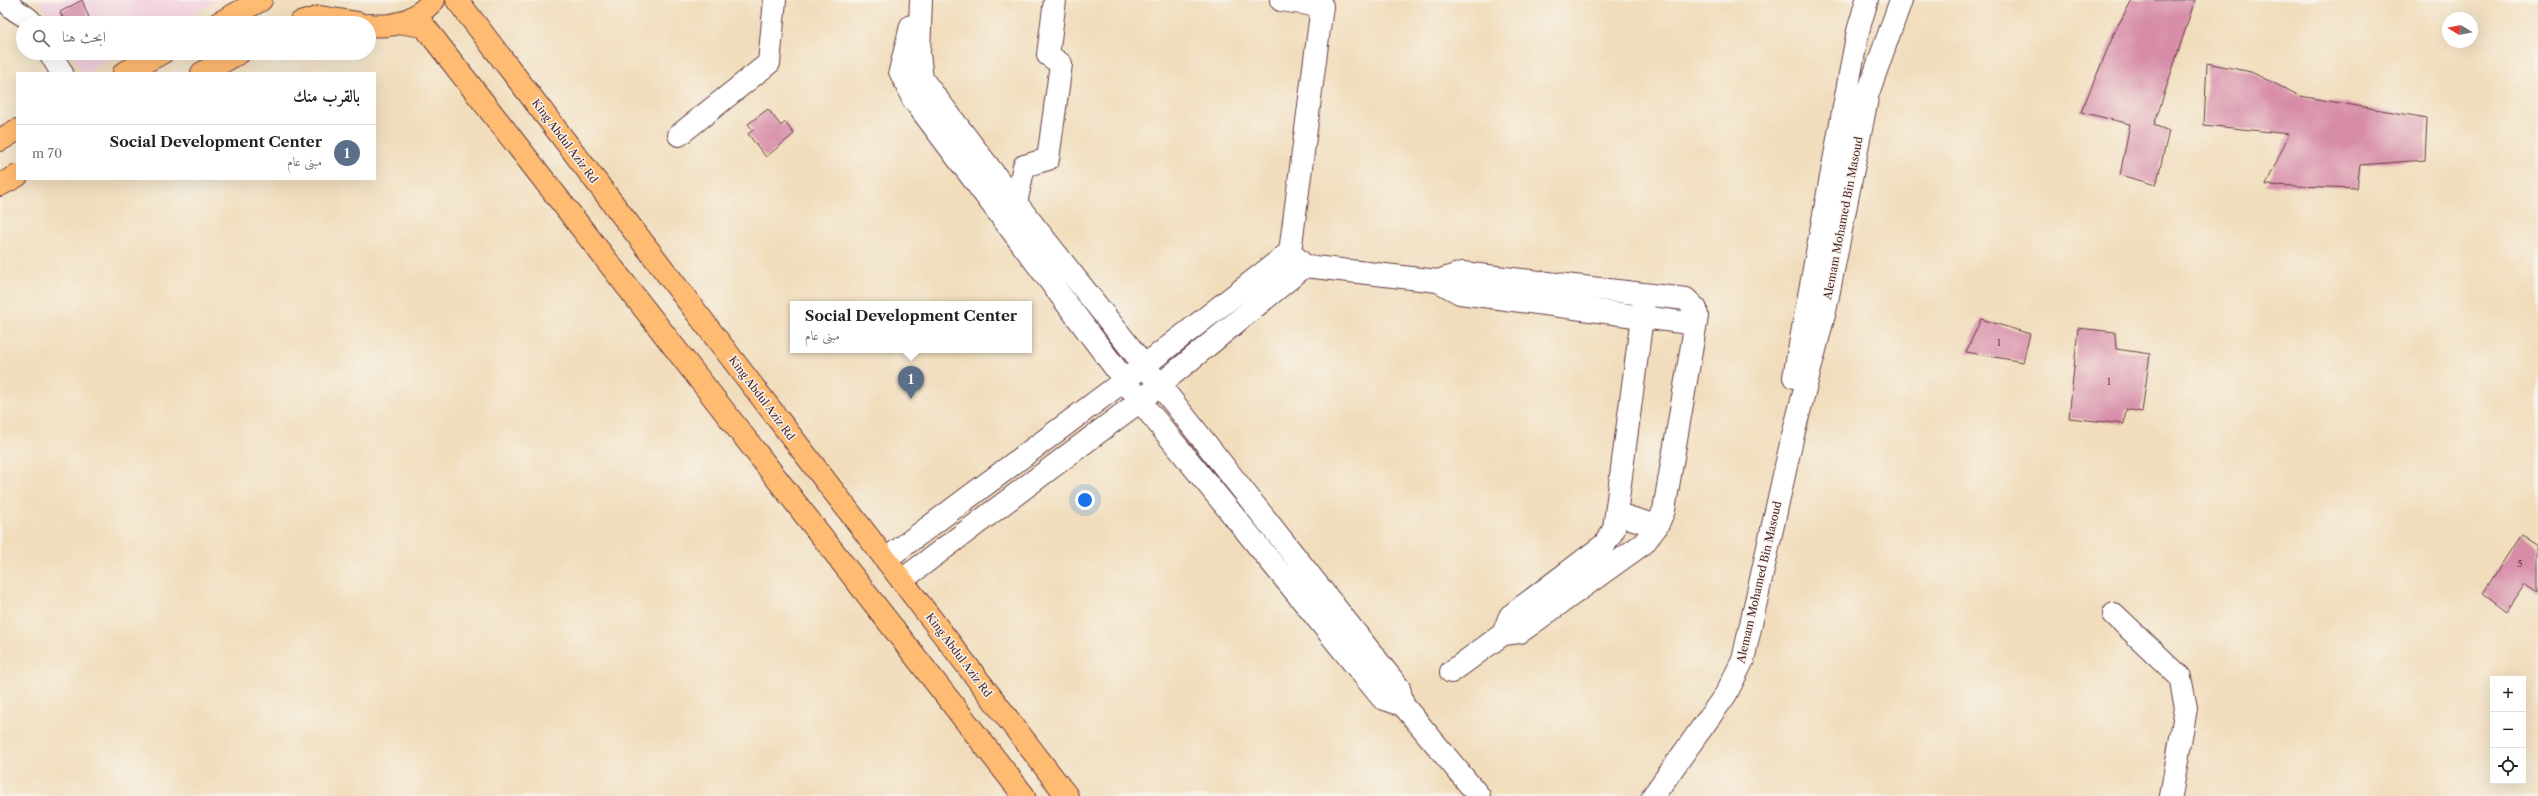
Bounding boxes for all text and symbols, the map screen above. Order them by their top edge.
north arrow [2442,12,2478,48]
search box [16,16,376,60]
icon: search [30,27,52,49]
text: ابحث هنا [62,27,106,46]
text: بالقرب منك [293,86,360,106]
street label: King Abdul Aziz Rd [529,96,601,186]
text: Social Development Center [110,132,322,151]
street label: Alemam Mohamed Bin Masoud [1820,135,1866,302]
text: 70 m [32,145,62,161]
text: 1 [344,145,350,161]
text: مبنى عام [287,153,322,169]
popup [790,301,1032,353]
text: Social Development Center [805,306,1017,325]
text: مبنى عام [805,327,840,343]
house number: 1 [1997,337,2001,348]
street label: King Abdul Aziz Rd [726,353,798,443]
pin: 1 [898,366,924,399]
house number: 1 [2107,376,2111,387]
your location [1075,490,1095,510]
street label: Alemam Mohamed Bin Masoud [1733,499,1785,665]
house number: 5 [2518,558,2523,569]
street label: King Abdul Aziz Rd [923,610,995,700]
map controls [2490,676,2526,784]
button: + [2490,676,2526,712]
button: − [2490,712,2526,748]
button: locate [2490,748,2526,784]

